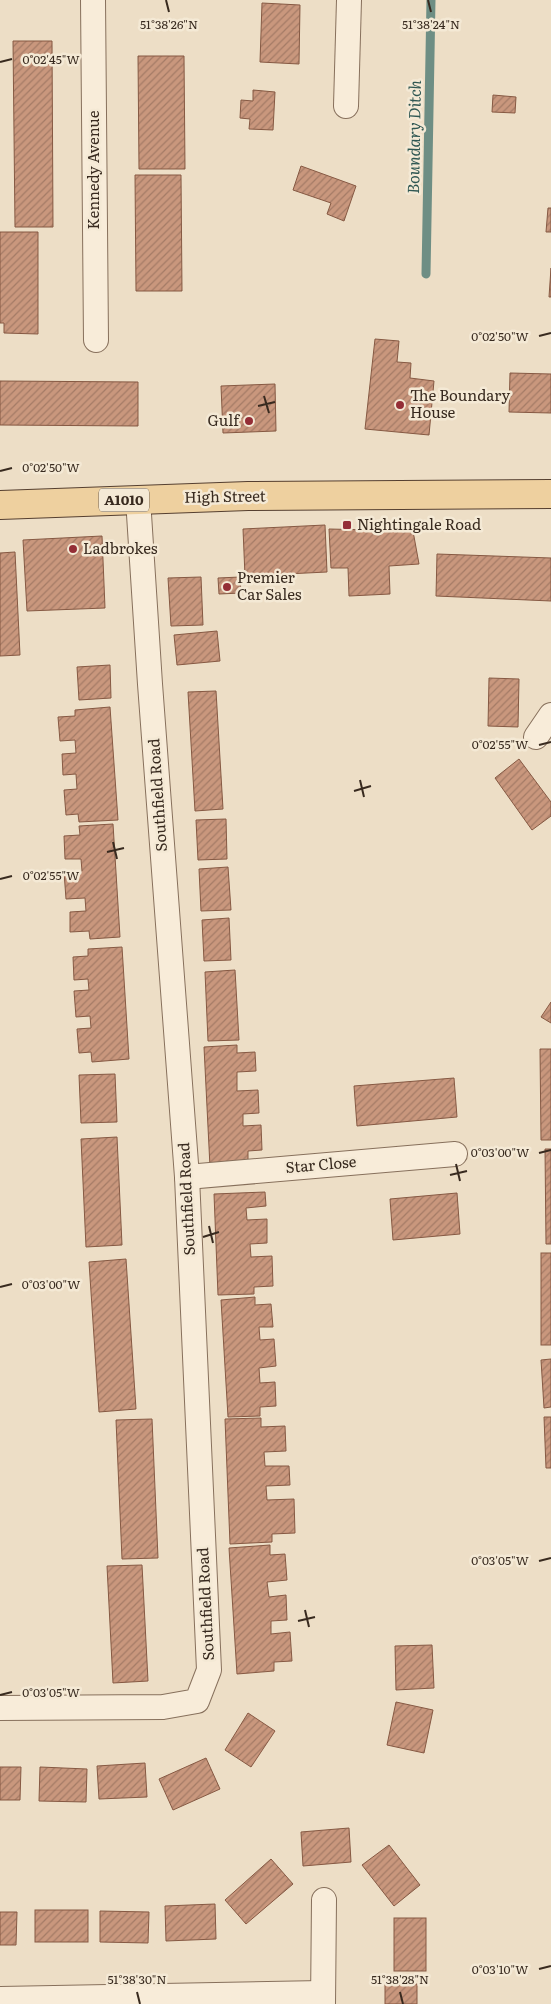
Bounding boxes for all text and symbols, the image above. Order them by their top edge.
text: 51°38'26"N [140,15,198,33]
text: 51°38'24"N [402,15,460,33]
text: 0°02'45"W [22,50,80,68]
water label: Boundary Ditch [400,79,426,194]
street label: Kennedy Avenue [81,110,104,230]
text: 0°02'50"W [471,327,529,345]
place label: The Boundary House [410,383,510,423]
marker: The Boundary House [394,399,406,411]
place label: Gulf [207,408,240,431]
marker: Gulf [243,415,255,427]
text: 0°02'50"W [22,458,80,476]
street label: High Street [184,483,266,508]
road number: A1010 [99,488,149,512]
place label: Nightingale Road [357,512,481,535]
marker: Nightingale Road [341,519,353,531]
place label: Ladbrokes [83,536,158,559]
marker: Ladbrokes [67,543,79,555]
place label: Premier Car Sales [237,565,302,605]
marker: Premier Car Sales [221,581,233,593]
text: 0°02'55"W [472,735,528,753]
street label: Southfield Road [141,738,172,852]
text: 0°02'55"W [23,866,79,884]
street label: Southfield Road [171,1142,200,1256]
text: 0°03'00"W [471,1143,529,1161]
street label: Star Close [284,1149,357,1178]
text: 0°03'00"W [22,1275,80,1293]
street label: Southfield Road [190,1547,219,1661]
text: 0°03'05"W [471,1551,529,1569]
text: 0°03'05"W [22,1683,80,1701]
text: 0°03'10"W [472,1960,528,1978]
text: 51°38'30"N [108,1970,166,1988]
text: 51°38'28"N [371,1970,429,1988]

